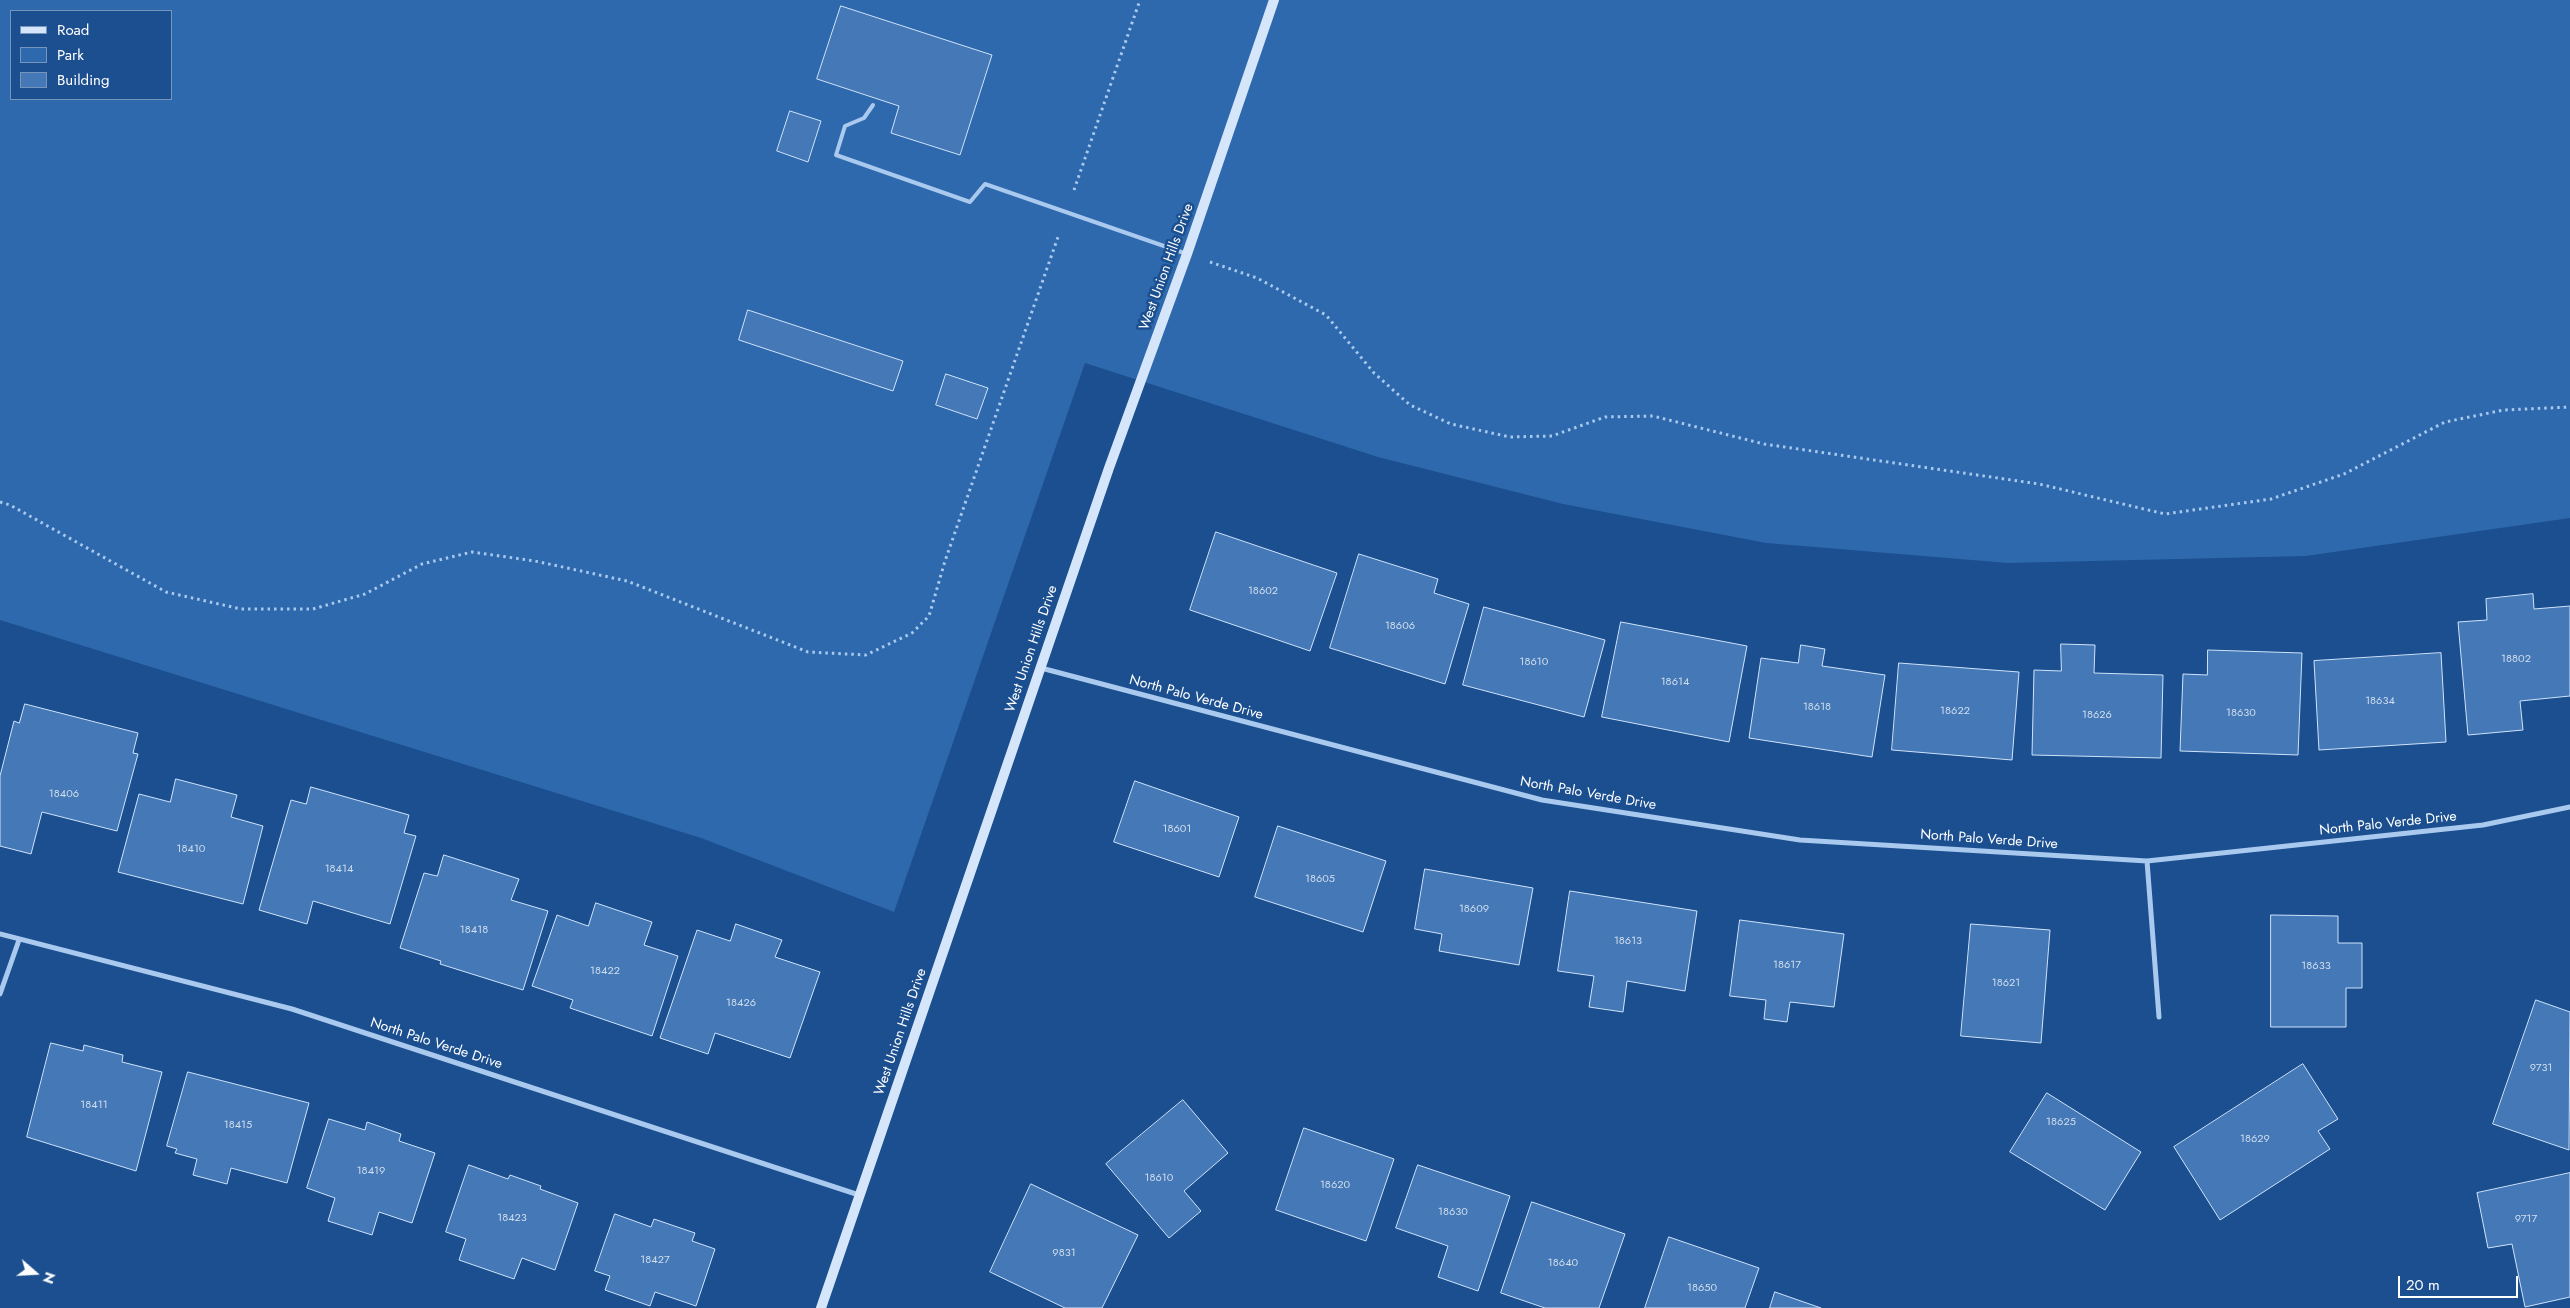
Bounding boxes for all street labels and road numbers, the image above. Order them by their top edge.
street label: West Union Hills Drive [1136,202,1198,332]
street label: West Union Hills Drive [1002,583,1062,715]
street label: North Palo Verde Drive [1127,672,1265,724]
street label: North Palo Verde Drive [1519,774,1657,814]
street label: North Palo Verde Drive [2319,808,2457,840]
street label: North Palo Verde Drive [1920,827,2058,853]
street label: West Union Hills Drive [871,966,931,1098]
street label: North Palo Verde Drive [368,1015,504,1073]

